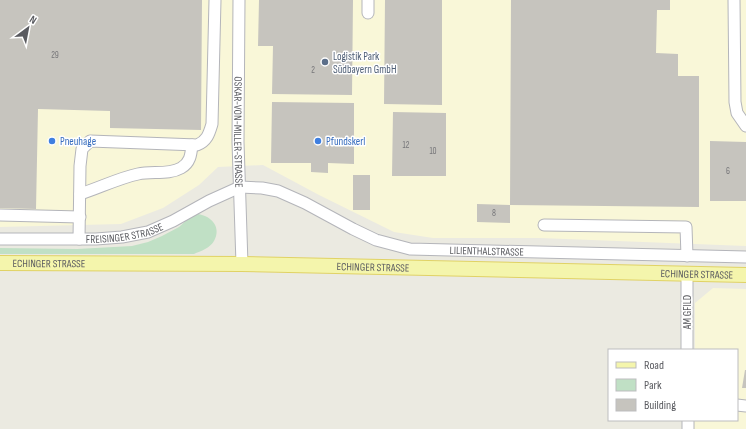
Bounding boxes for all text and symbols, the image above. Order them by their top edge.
north arrow [8,8,48,48]
text: N [27,13,39,27]
house number: 29 [51,50,59,61]
place label: Logistik Park Südbayern GmbH [333,50,397,76]
marker: Logistik Park Südbayern GmbH [320,57,330,67]
house number: 2 [311,65,315,76]
street label: OSKAR-VON-MILLER-STRASSE [231,76,246,188]
place label: Pneuhage [60,135,96,148]
place label: Pfundskerl [326,135,365,148]
marker: Pneuhage [47,136,57,146]
marker: Pfundskerl [313,136,323,146]
house number: 12 [403,140,410,151]
house number: 10 [429,146,437,157]
house number: 6 [726,166,730,177]
house number: 8 [492,208,496,219]
street label: FREISINGER STRASSE [86,220,165,246]
street label: LILIENTHALSTRASSE [450,243,524,258]
street label: ECHINGER STRASSE [13,257,85,270]
street label: ECHINGER STRASSE [336,260,409,274]
street label: ECHINGER STRASSE [660,267,733,281]
street label: AM GFILD [681,295,694,330]
legend [608,349,738,421]
text: Road [644,358,664,373]
text: Park [644,378,662,393]
text: Building [644,398,676,413]

